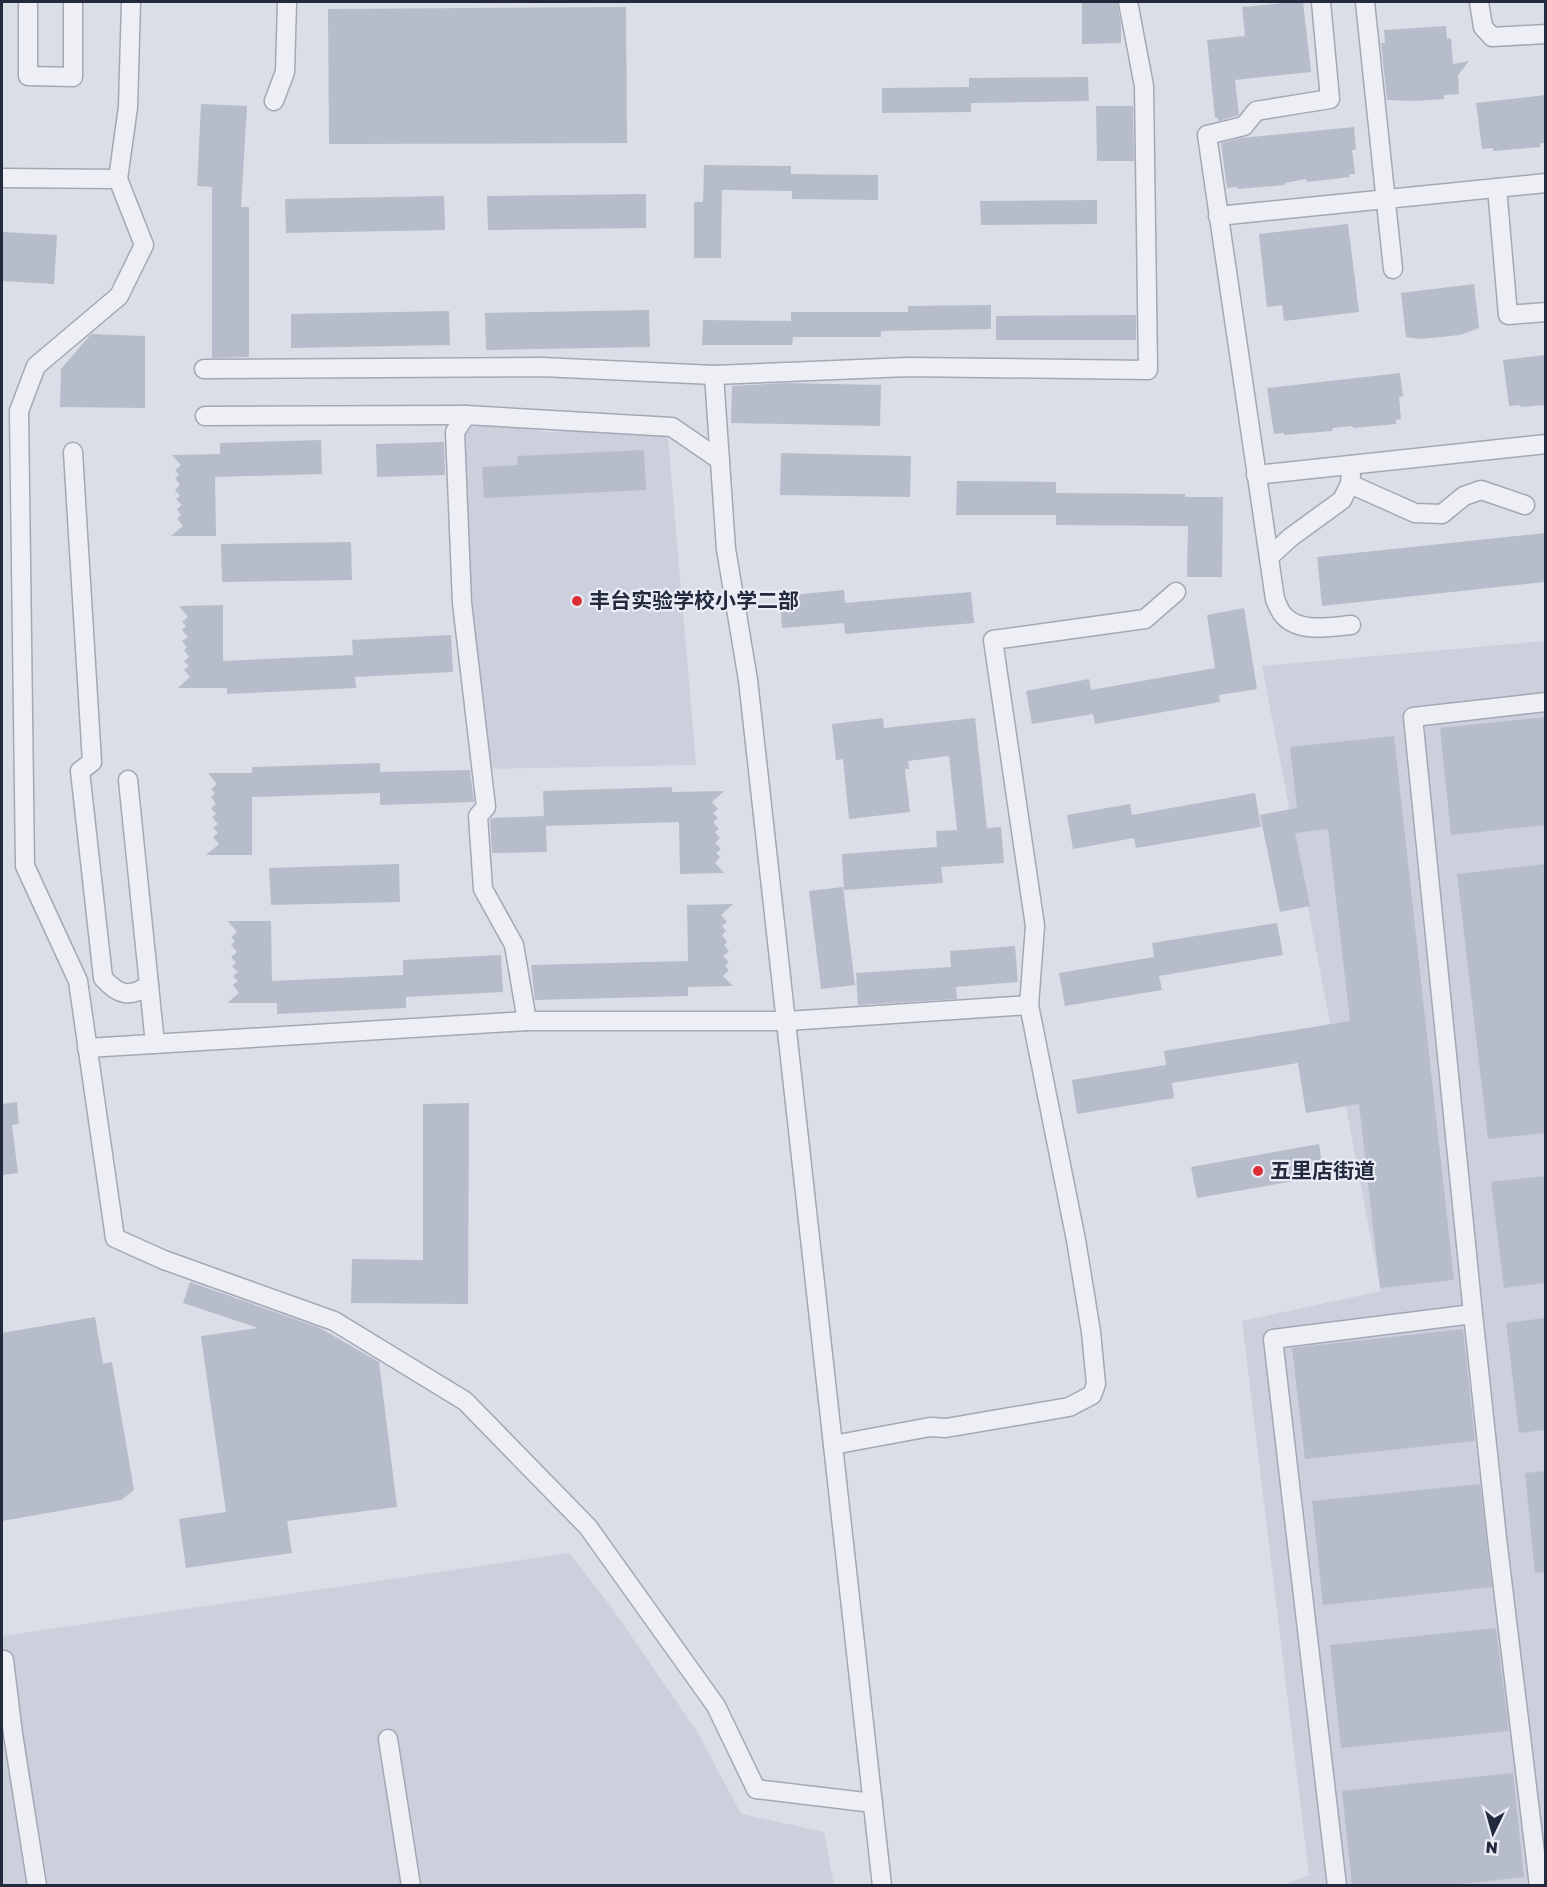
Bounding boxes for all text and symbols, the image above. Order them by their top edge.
place label: 丰台实验学校小学二部 [589,587,799,613]
marker: 丰台实验学校小学二部 [570,594,584,608]
place label: 五里店街道 [1270,1157,1375,1183]
marker: 五里店街道 [1251,1164,1265,1178]
north arrow [1463,1803,1523,1863]
text: N [1485,1837,1499,1858]

